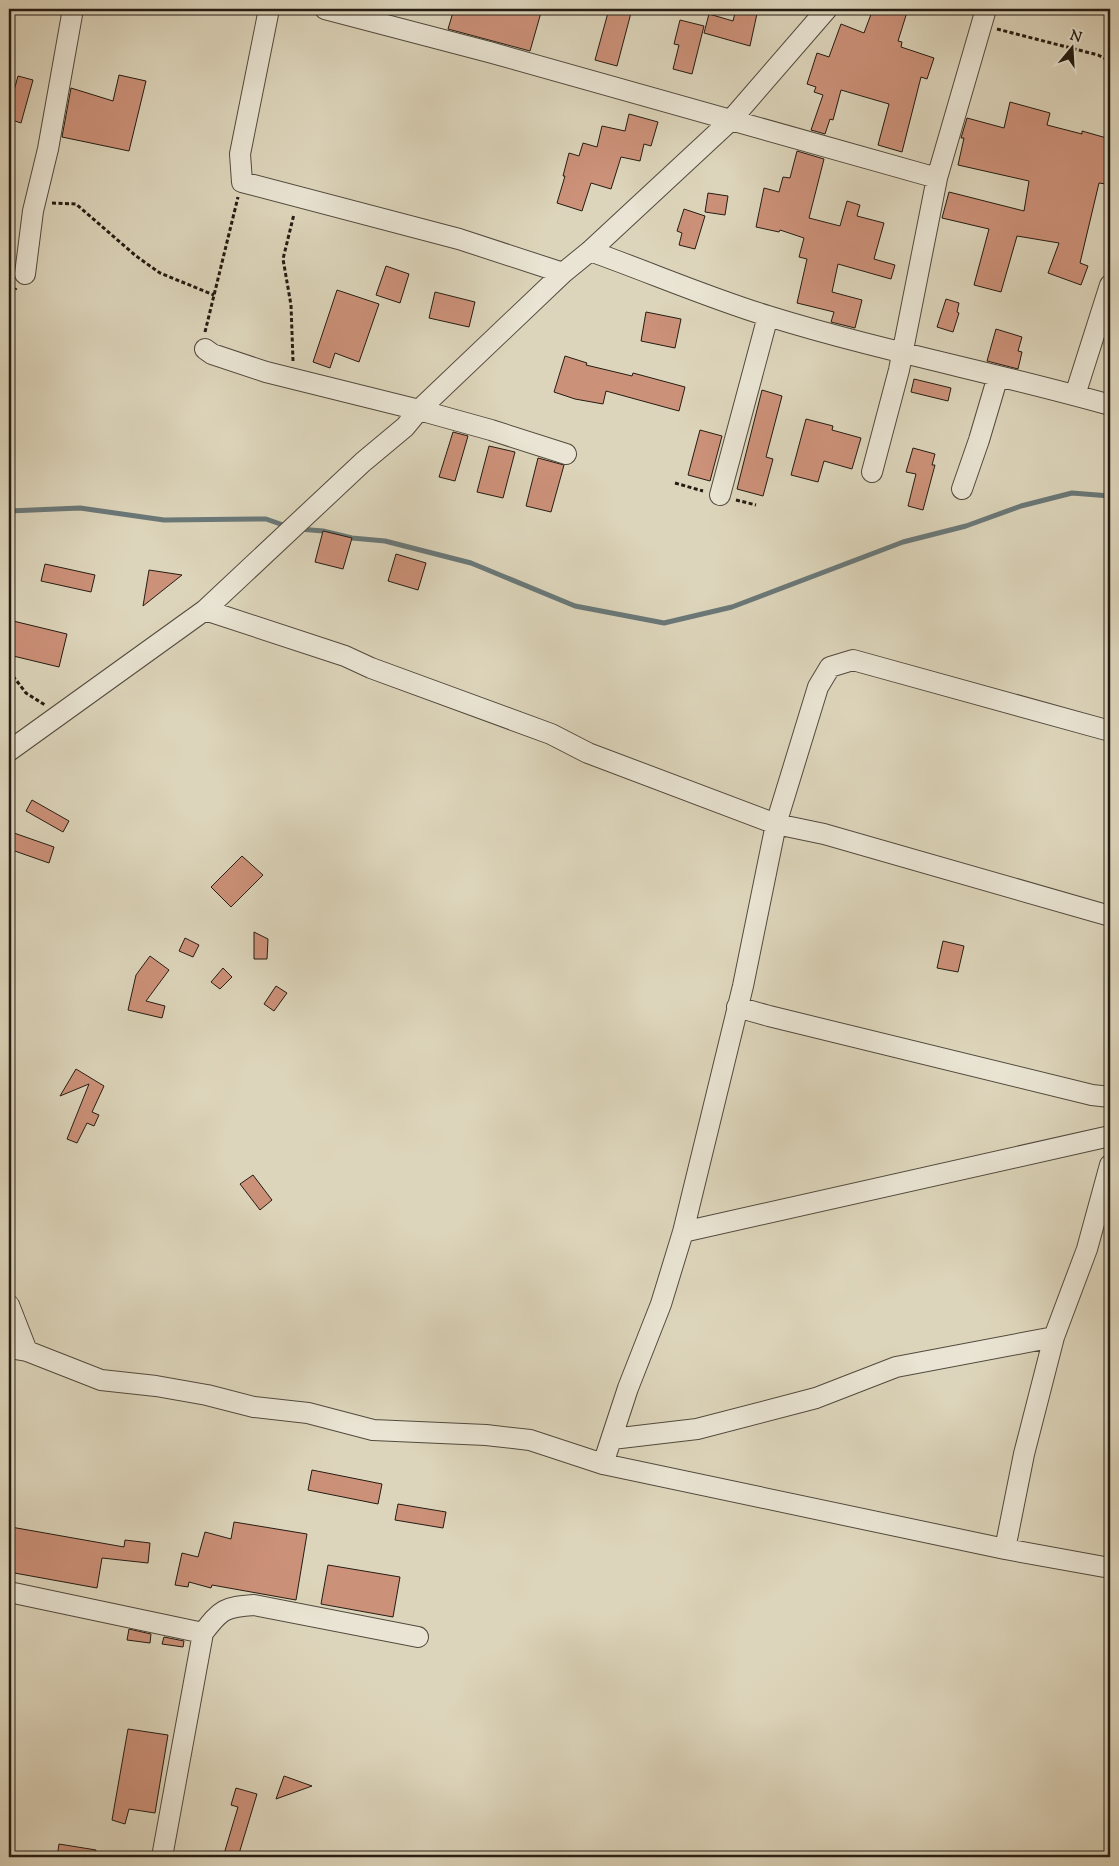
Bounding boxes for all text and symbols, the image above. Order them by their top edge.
north arrow [1046,22,1096,72]
text: N [1067,26,1084,49]

